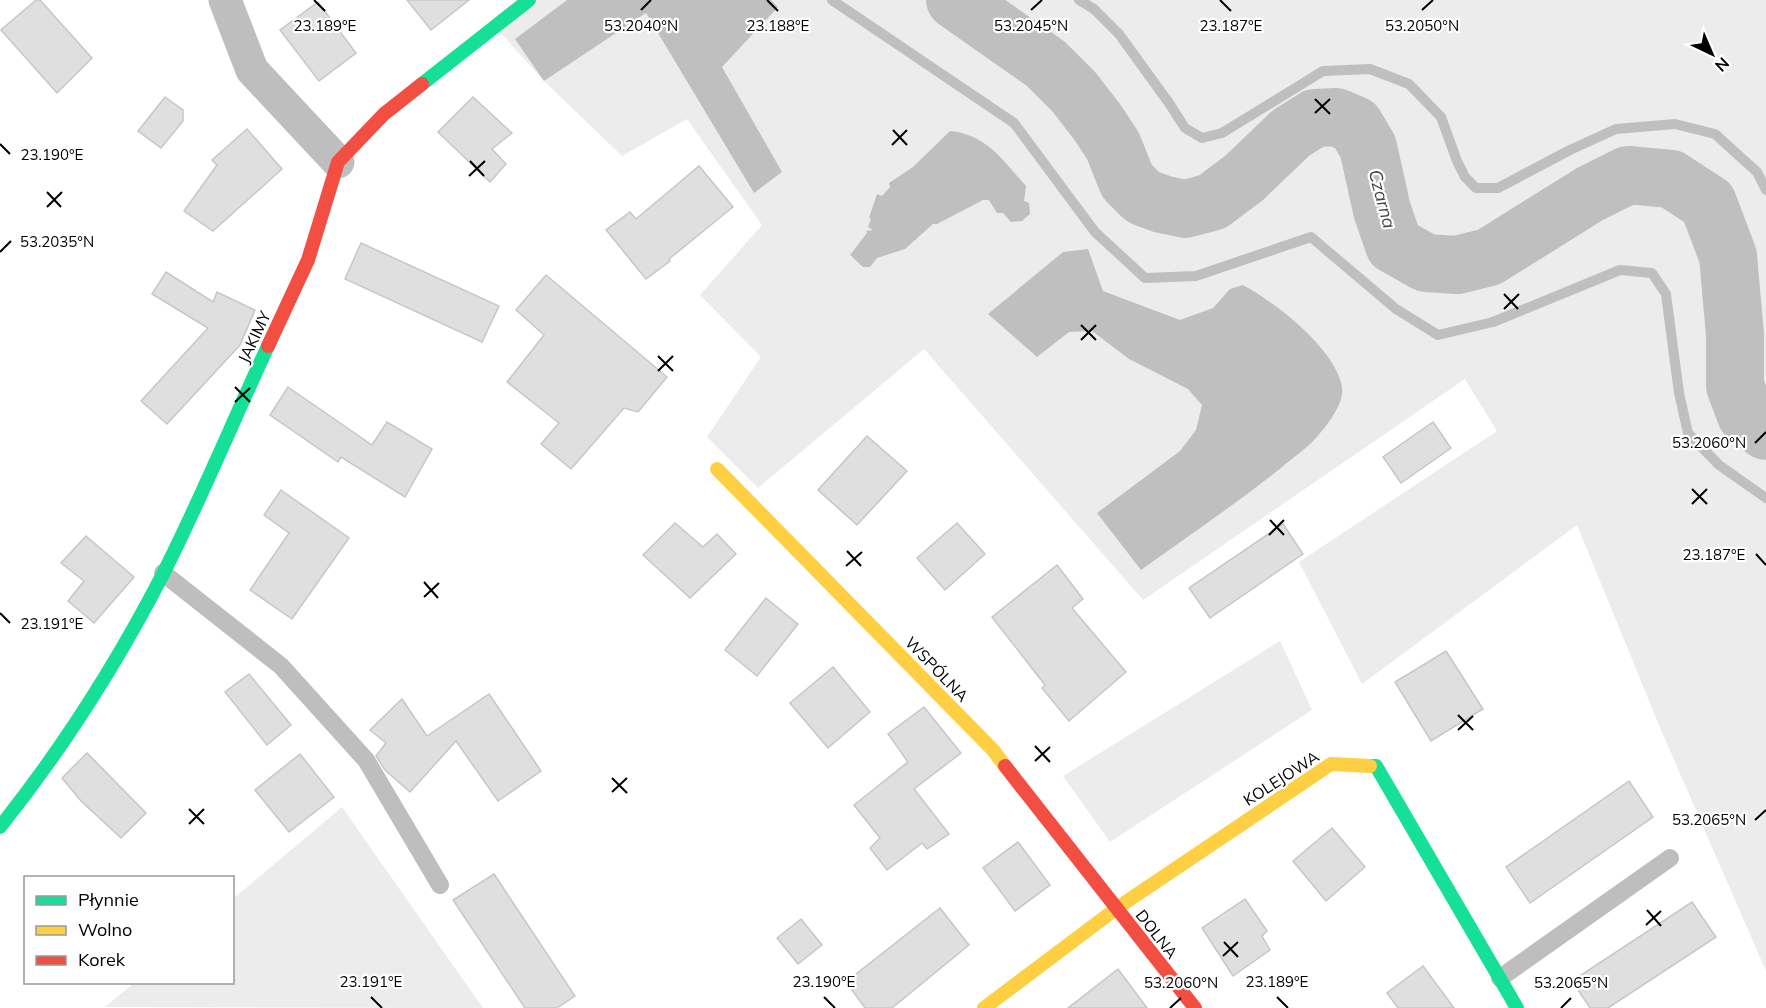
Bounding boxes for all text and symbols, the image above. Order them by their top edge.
text: 23.189°E [294,16,357,35]
text: 53.2040°N [604,16,678,35]
text: 23.188°E [747,16,810,35]
text: 53.2045°N [994,16,1068,35]
text: 23.187°E [1200,16,1263,35]
text: 53.2050°N [1385,16,1459,35]
north arrow [1682,24,1742,84]
text: N [1711,53,1734,76]
text: 23.190°E [21,145,84,164]
water label: Czarna [1364,167,1401,231]
text: 53.2035°N [20,232,94,251]
street label: JAKIMY [233,308,275,366]
text: 53.2060°N [1672,433,1746,452]
text: 23.187°E [1683,545,1746,564]
text: 23.191°E [21,614,84,633]
street label: WSPÓLNA [901,632,973,706]
street label: KOLEJOWA [1239,746,1323,810]
text: 53.2065°N [1672,810,1746,829]
legend [24,876,234,984]
text: Płynnie [78,888,139,911]
street label: DOLNA [1132,905,1182,963]
text: Wolno [78,918,132,941]
text: Korek [78,948,126,971]
text: 23.191°E [340,972,403,991]
text: 23.190°E [793,972,856,991]
text: 23.189°E [1246,972,1309,991]
text: 53.2060°N [1144,973,1218,992]
text: 53.2065°N [1534,973,1608,992]

